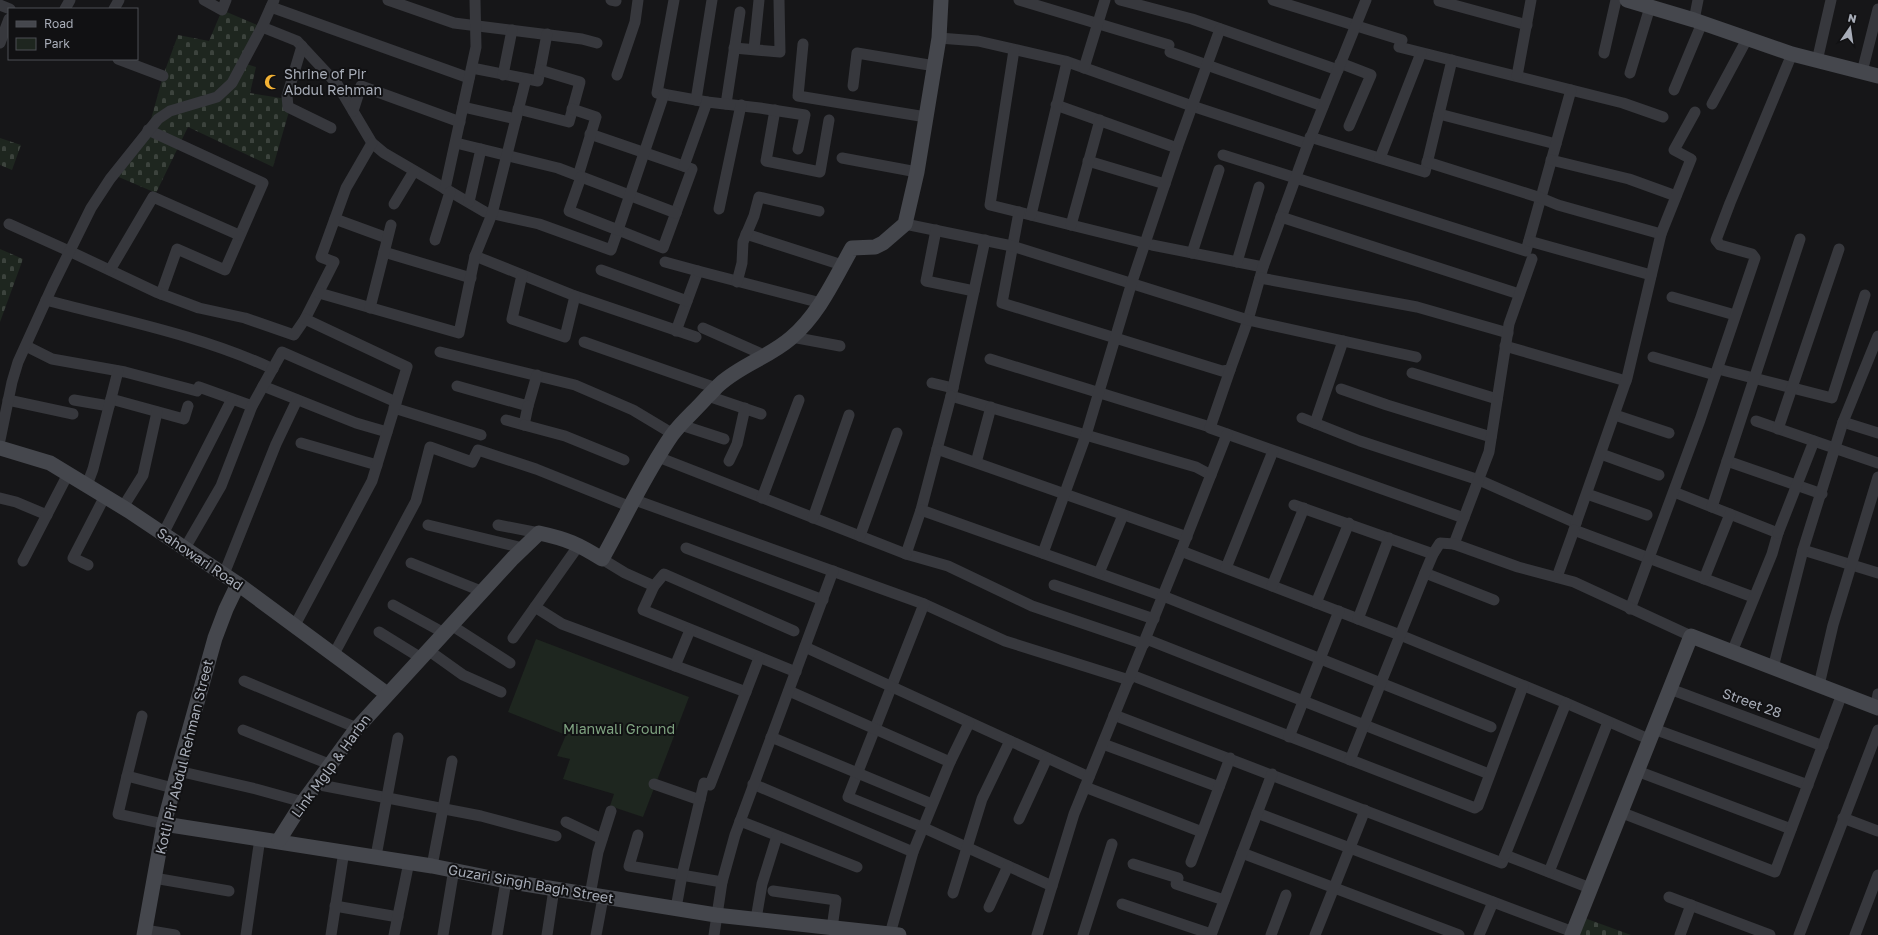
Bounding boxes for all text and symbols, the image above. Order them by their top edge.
legend [8,8,138,60]
north arrow [1830,8,1870,48]
text: N [1847,10,1858,25]
text: Road [44,16,73,31]
text: Park [44,36,70,51]
place label: Shrine of Pir Abdul Rehman [284,65,382,98]
mosque icon: Shrine of Pir Abdul Rehman [263,73,281,91]
street label: Sahowari Road [154,524,246,594]
street label: Kotli Pir Abdul Rehman Street [151,658,216,856]
street label: Street 28 [1720,684,1784,721]
street label: Link Mglp & Harbn [288,711,374,821]
park label: Mianwali Ground [563,720,675,737]
street label: Guzari Singh Bagh Street [447,861,615,906]

